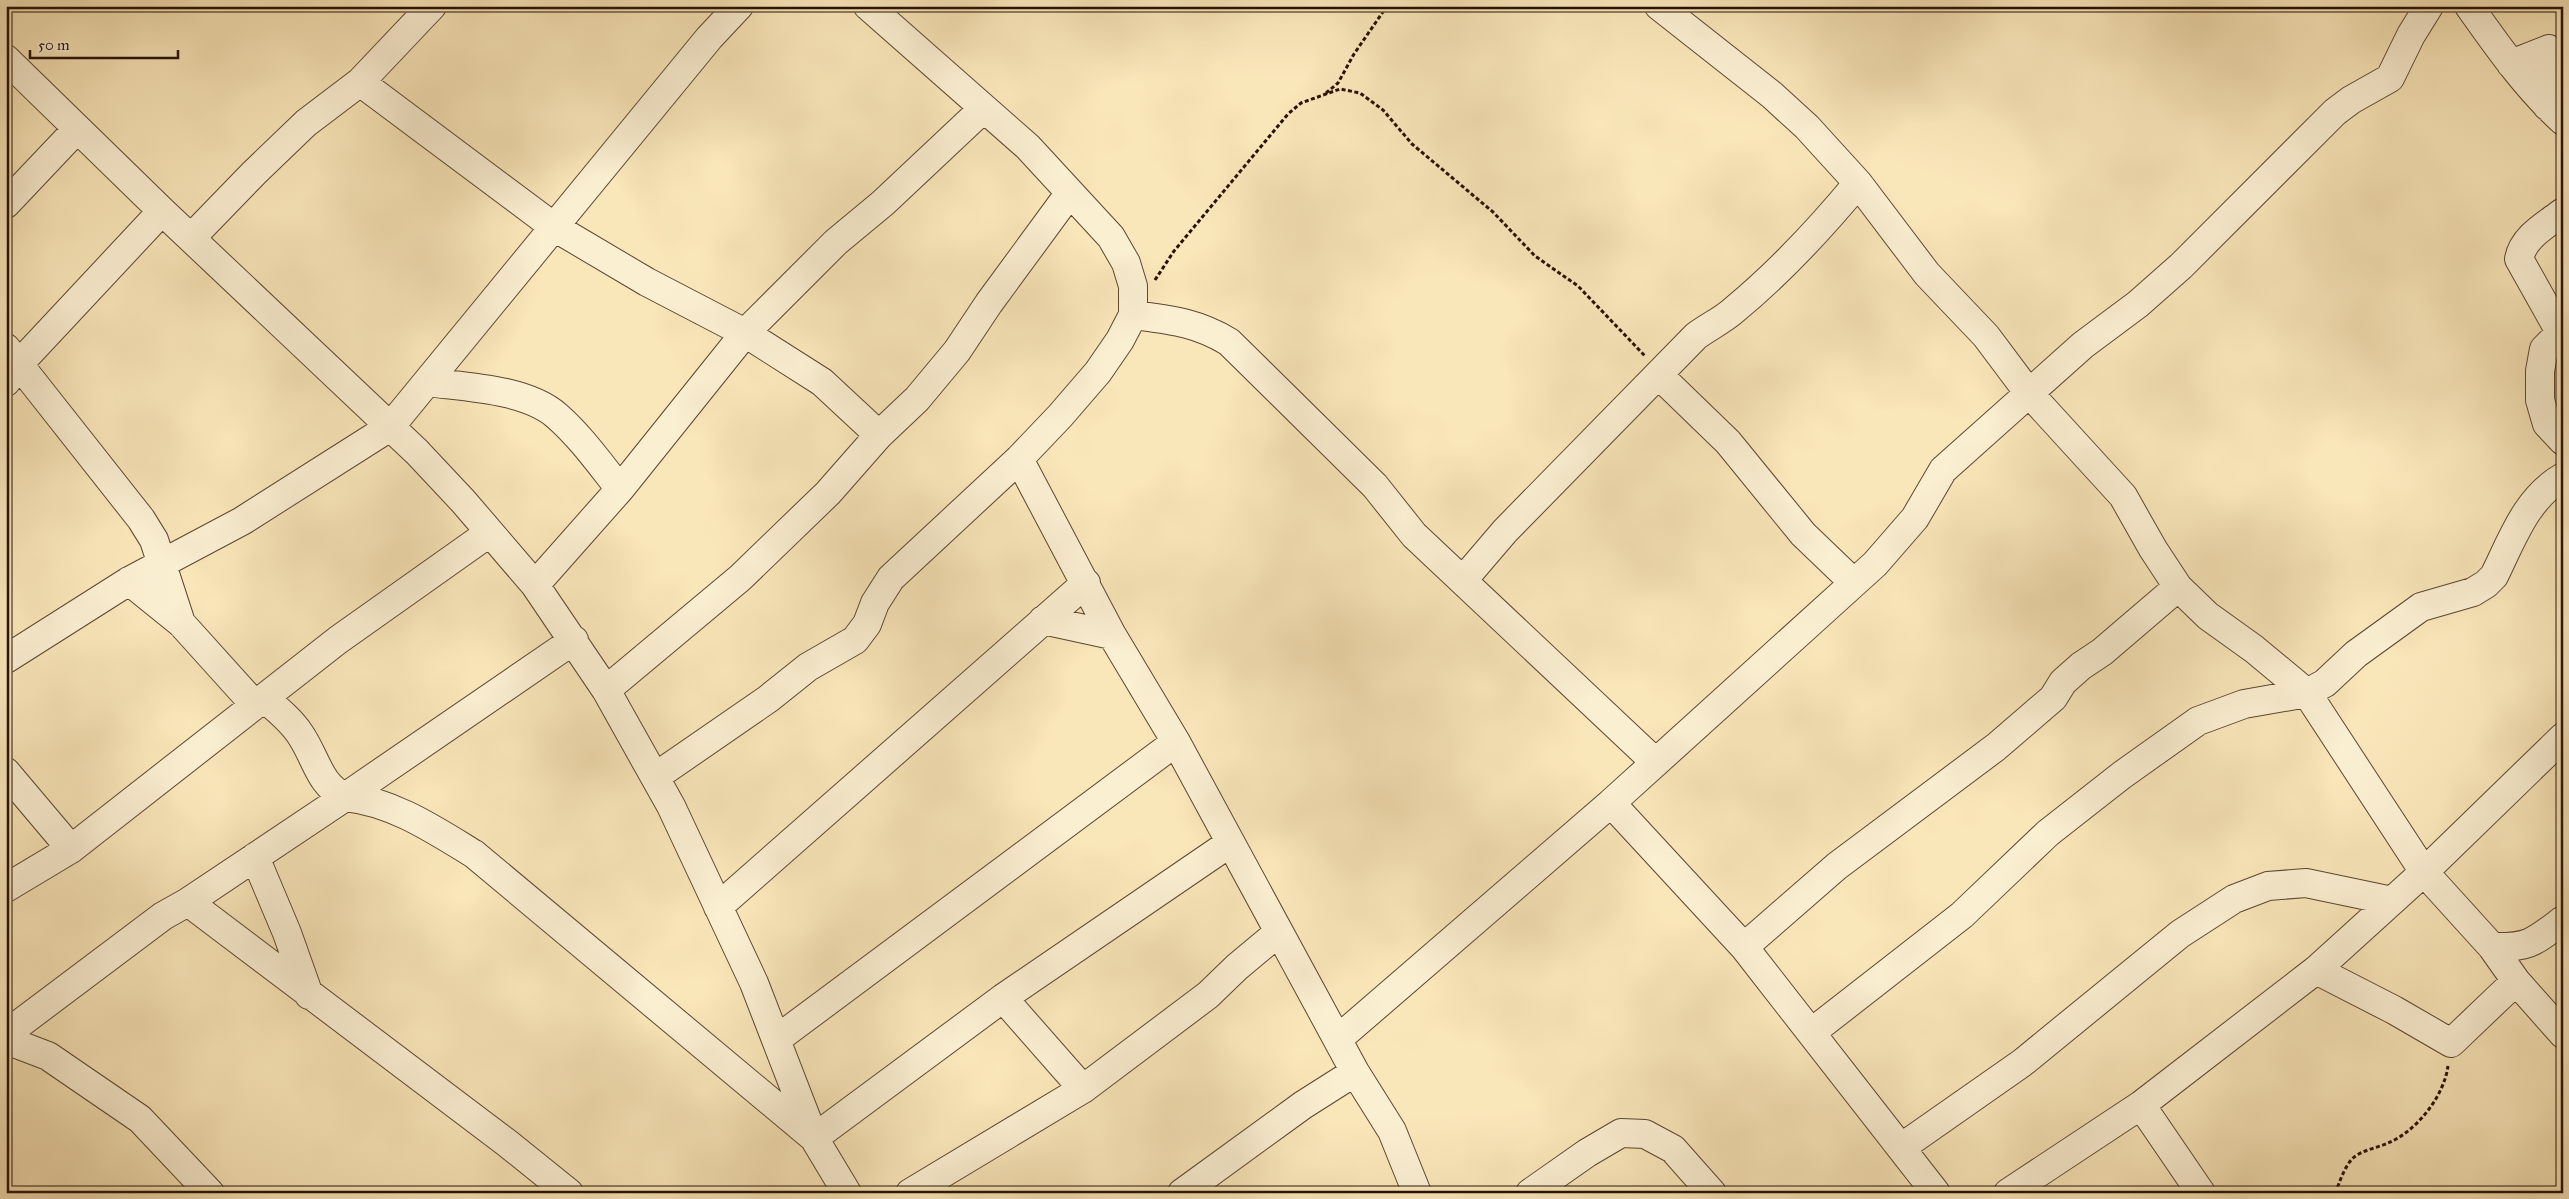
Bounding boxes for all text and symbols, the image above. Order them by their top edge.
scale bar [30,28,178,60]
text: 50 m [38,36,70,54]

